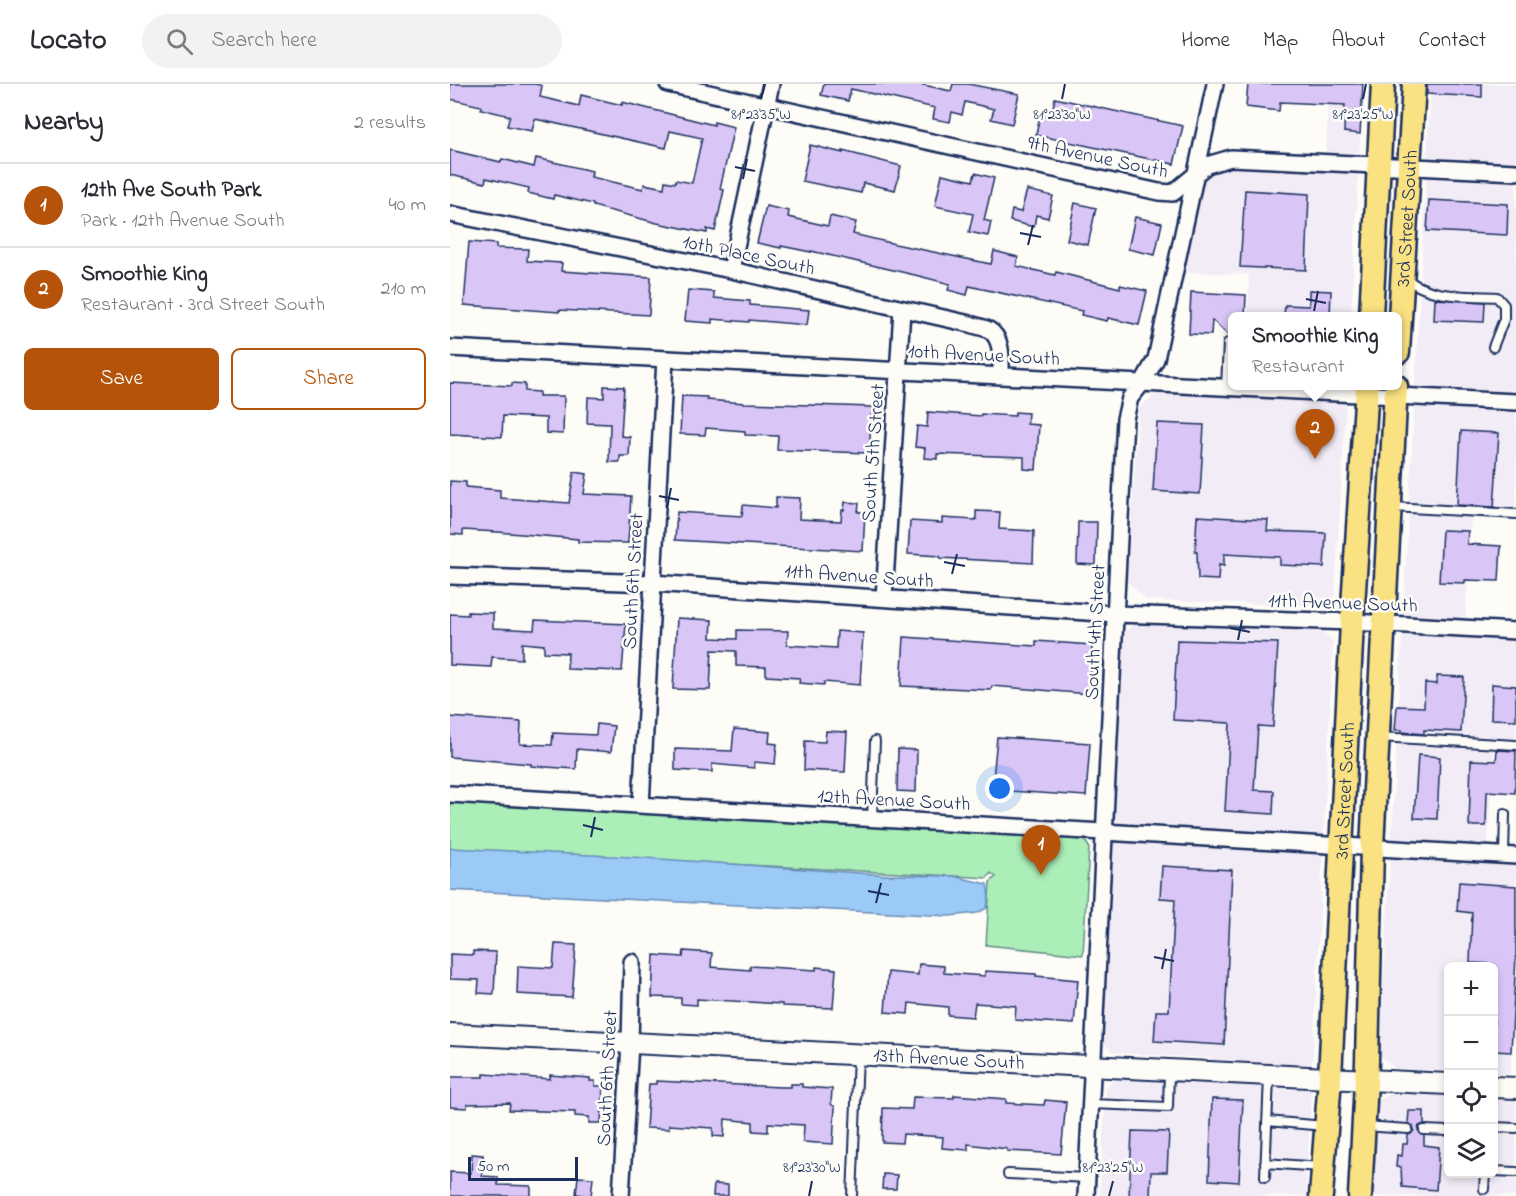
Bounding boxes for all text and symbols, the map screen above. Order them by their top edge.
search box [142,14,562,68]
text: Locato [30,21,106,62]
icon: search [163,25,196,58]
text: Search here [211,25,317,57]
text: Home [1181,26,1230,56]
text: Map [1263,26,1298,56]
text: About [1331,26,1385,56]
text: Contact [1418,26,1486,56]
text: Nearby [24,104,103,142]
text: 81°23'35"W [731,104,791,126]
text: 81°23'30"W [1033,104,1091,126]
text: 81°23'25"W [1333,104,1393,126]
text: 2 results [354,109,426,138]
street label: 9th Avenue South [1025,129,1170,187]
street label: 3rd Street South [1390,149,1427,288]
text: 12th Ave South Park [81,175,262,207]
text: 1 [40,191,47,220]
text: 40 m [389,191,426,220]
text: Park · 12th Avenue South [81,207,285,236]
street label: 10th Place South [680,228,817,285]
text: Smoothie King [81,259,208,291]
text: 2 [39,275,48,304]
text: 210 m [381,275,426,304]
text: Restaurant · 3rd Street South [81,291,325,320]
popup [1228,312,1402,390]
text: Smoothie King [1252,321,1378,353]
street label: 10th Avenue South [907,338,1060,375]
button: Save [24,348,219,410]
button: Share [231,348,426,410]
text: Restaurant [1252,353,1344,382]
street label: South 5th Street [855,383,894,523]
pin: 2 [1296,410,1334,459]
street label: South 6th Street [616,512,653,650]
street label: 11th Avenue South [783,558,934,597]
street label: South 4th Street [1078,563,1115,701]
street label: 11th Avenue South [1268,587,1418,622]
street label: 3rd Street South [1329,722,1364,860]
your location [985,774,1014,803]
street label: 12th Avenue South [817,783,971,820]
pin: 1 [1022,826,1060,875]
map controls [1444,962,1498,1178]
button: + [1444,962,1498,1016]
street label: South 6th Street [590,1009,627,1147]
button: − [1444,1016,1498,1070]
street label: 13th Avenue South [872,1042,1025,1079]
button: locate [1444,1070,1498,1124]
button: layers [1444,1124,1498,1178]
scale bar [468,1154,578,1182]
text: 50 m [477,1155,509,1179]
text: 81°23'30"W [783,1157,841,1179]
text: 81°23'25"W [1083,1157,1143,1179]

